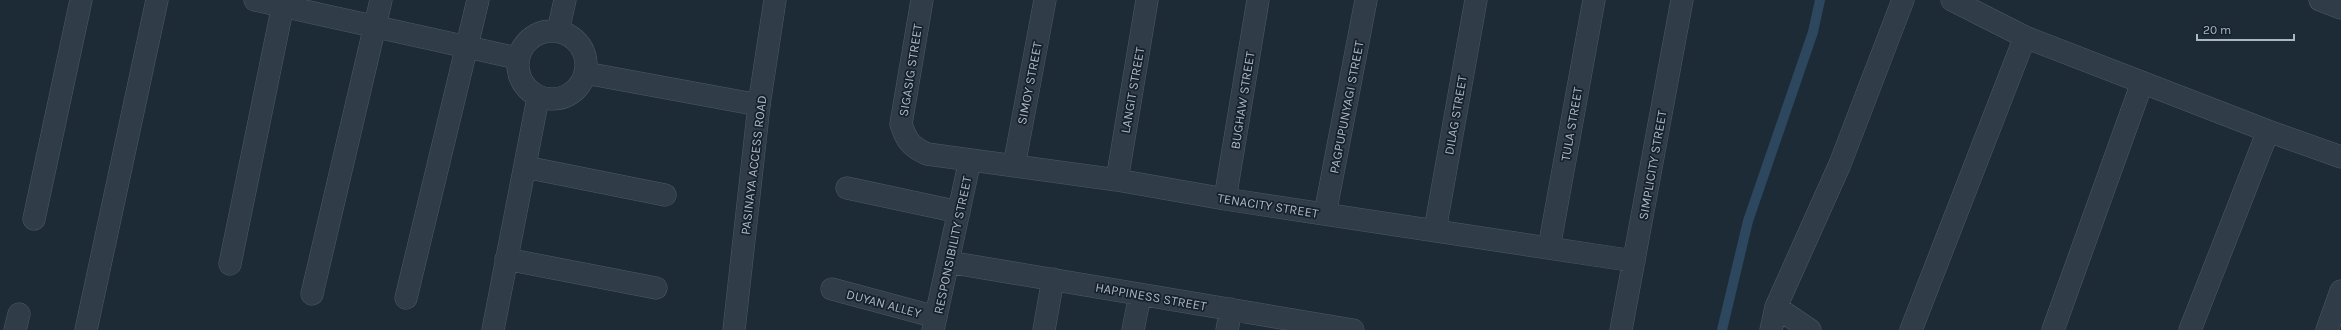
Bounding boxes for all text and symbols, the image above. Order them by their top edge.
scale bar [2197,16,2294,42]
street label: SIGASIG STREET [896,22,925,118]
text: 20 m [2203,23,2231,37]
street label: PAGPUPUNYAGI STREET [1326,39,1367,175]
street label: SIMOY STREET [1014,40,1045,126]
street label: LANGIT STREET [1118,45,1148,134]
street label: BUGHAW STREET [1227,50,1258,150]
street label: DILAG STREET [1441,74,1470,156]
street label: TULA STREET [1558,85,1585,162]
street label: PASINAYA ACCESS ROAD [737,94,769,236]
street label: SIMPLICITY STREET [1635,109,1670,221]
street label: RESPONSIBILITY STREET [931,174,975,315]
street label: TENACITY STREET [1216,190,1320,221]
street label: HAPPINESS STREET [1094,279,1208,314]
street label: DUYAN ALLEY [845,286,923,321]

